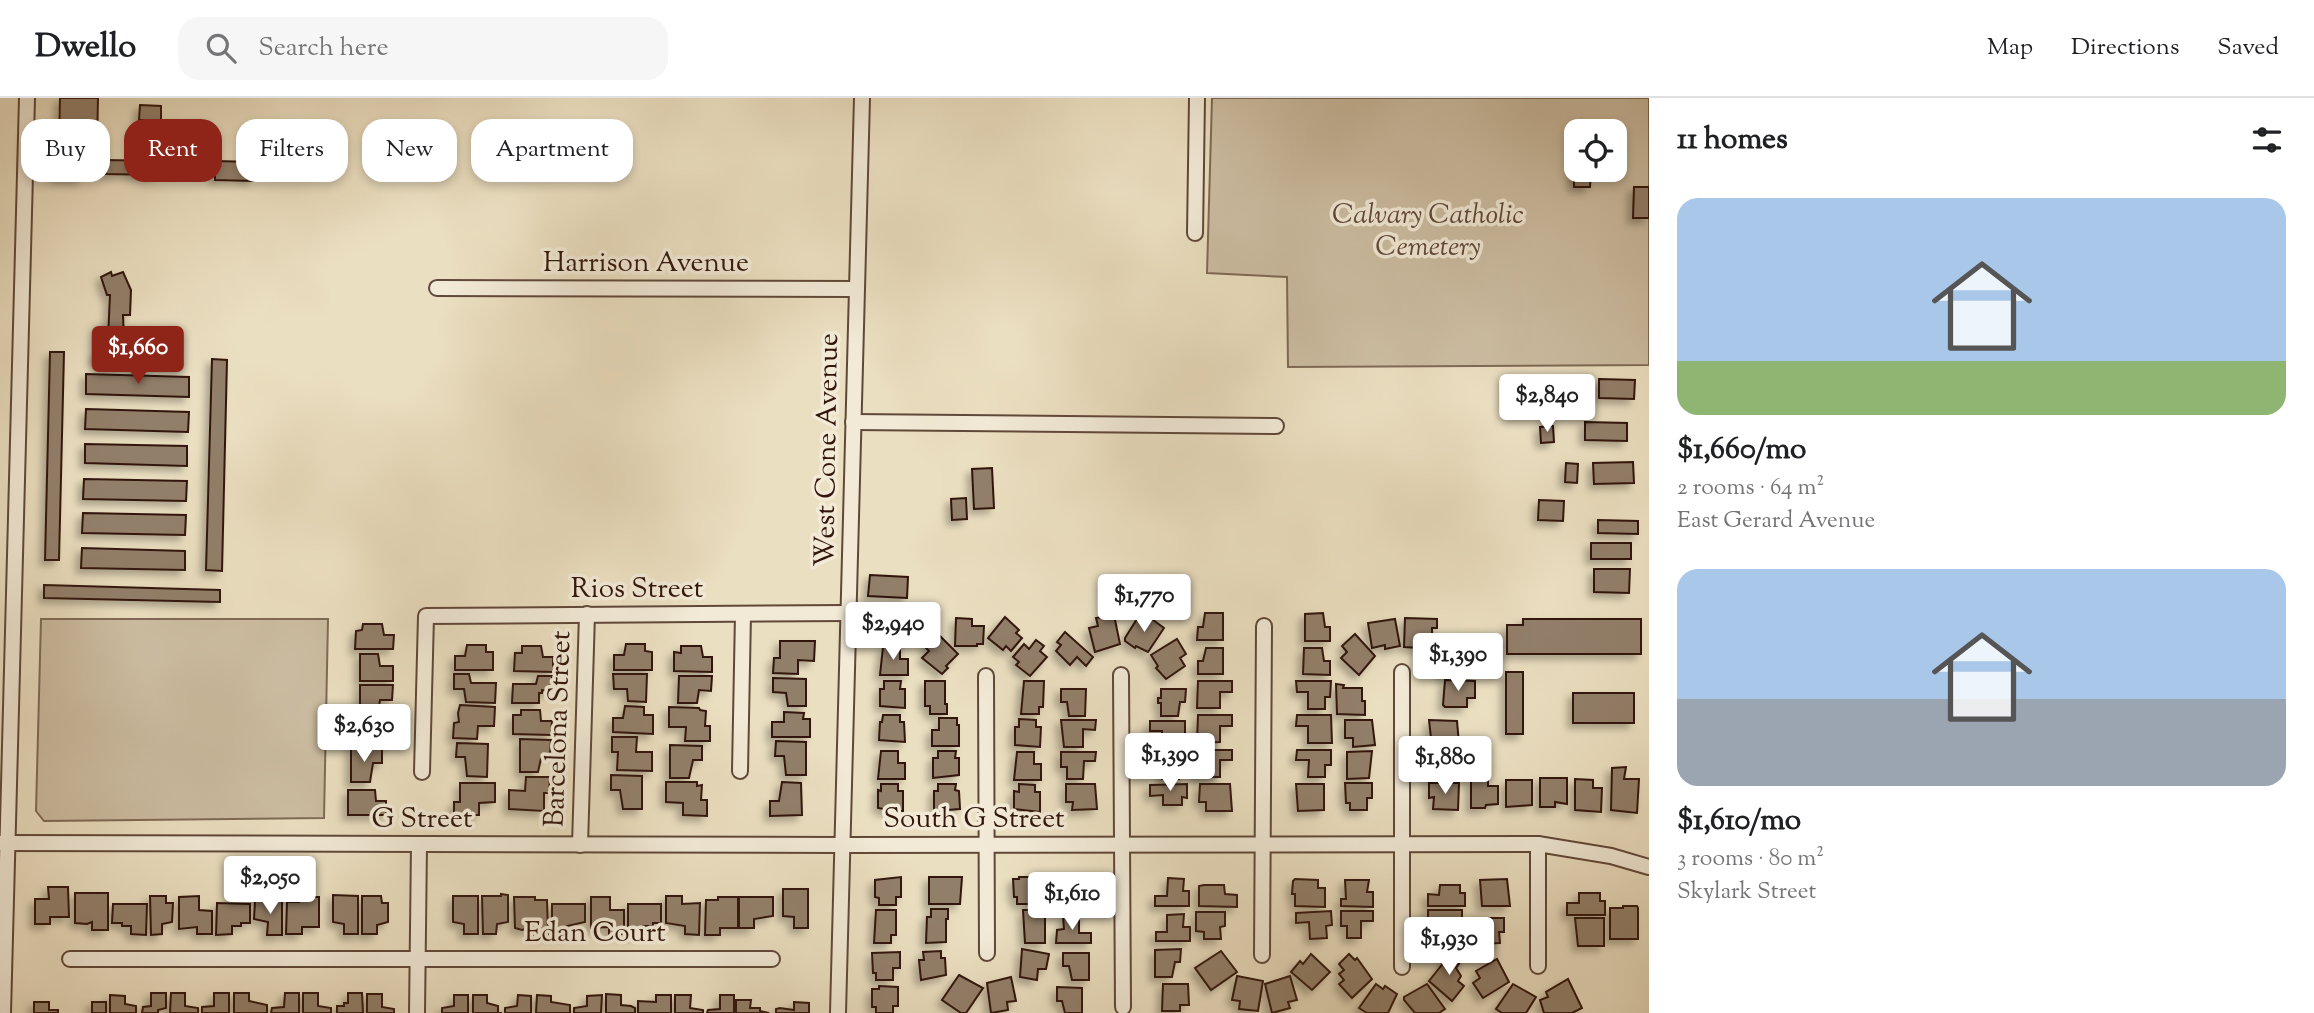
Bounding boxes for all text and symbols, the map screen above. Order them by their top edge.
search box [178,17,668,80]
text: Dwello [35,24,136,72]
icon: search [202,29,240,67]
text: Search here [258,30,389,67]
text: Map [1987,31,2033,65]
text: Directions [2071,31,2179,65]
text: Saved [2217,31,2279,65]
chip: Buy [21,119,110,182]
chip: Rent [124,119,222,182]
chip: Filters [236,119,348,182]
chip: New [362,119,457,182]
chip: Apartment [471,119,633,182]
map controls [1564,119,1627,182]
button: locate [1564,119,1627,182]
text: 11 homes [1677,119,1788,162]
icon: filters [2248,121,2286,159]
park label: Calvary Catholic Cemetery [1332,196,1524,268]
icon: home [1919,243,2045,369]
street label: Harrison Avenue [543,244,749,284]
pin: $1,660 [81,327,195,386]
text: $1,660 [108,332,168,365]
street label: West Cone Avenue [806,333,850,567]
pin: $2,840 [1490,374,1604,434]
text: $2,840 [1515,380,1579,413]
text: $1,660/mo [1677,429,1807,472]
text: 2 rooms · 64 m² [1677,472,1824,505]
text: East Gerard Avenue [1677,505,1875,538]
street label: Rios Street [571,570,704,610]
pin: $1,770 [1087,574,1201,634]
text: $1,770 [1114,580,1174,613]
pin: $2,940 [836,602,950,662]
text: $2,940 [861,608,925,641]
icon: home [1919,614,2045,740]
street label: Barcelona Street [536,630,582,828]
pin: $1,390 [1401,634,1515,693]
text: $1,390 [1429,639,1487,672]
pin: $2,630 [307,704,421,764]
text: $2,630 [334,710,395,743]
pin: $1,390 [1113,734,1227,793]
pin: $1,880 [1388,736,1502,796]
text: $1,390 [1141,739,1199,772]
text: $1,880 [1415,742,1476,775]
street label: G Street [371,800,473,840]
street label: South G Street [883,800,1065,840]
text: $1,610/mo [1677,800,1801,843]
text: 3 rooms · 80 m² [1677,843,1824,876]
pin: $2,050 [213,856,327,916]
text: $2,050 [240,862,300,895]
pin: $1,610 [1015,872,1129,932]
text: Skylark Street [1677,876,1816,909]
text: $1,610 [1044,878,1100,911]
street label: Edan Court [524,914,666,954]
pin: $1,930 [1392,918,1506,977]
text: $1,930 [1420,923,1478,956]

